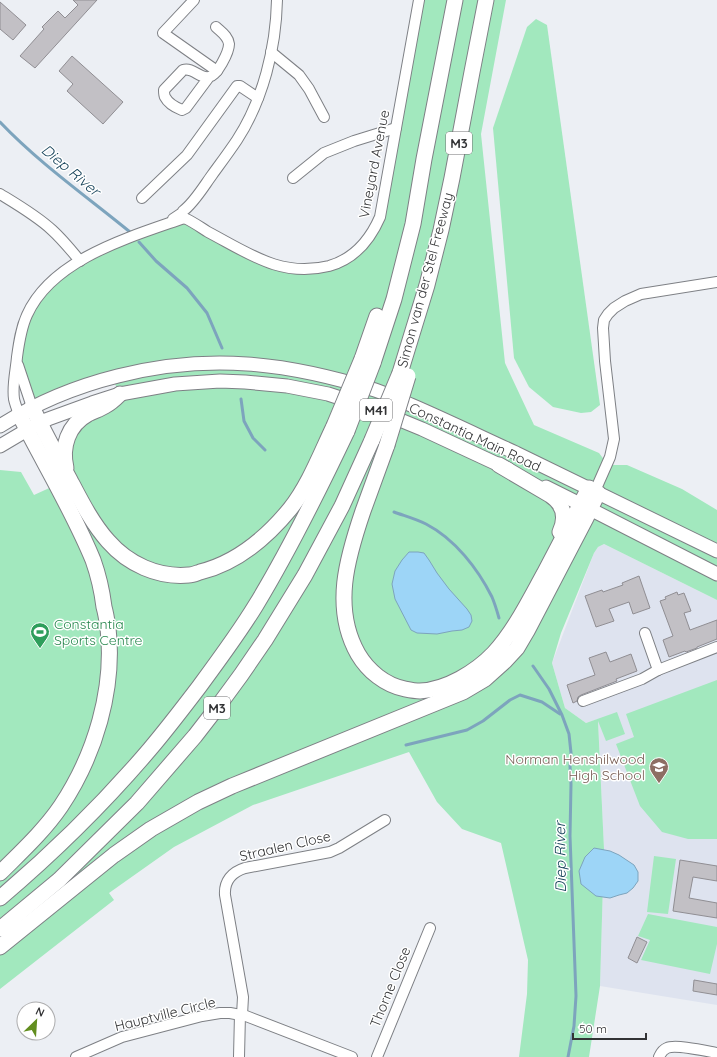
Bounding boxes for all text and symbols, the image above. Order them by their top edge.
street label: Vineyard Avenue [355,108,393,220]
road number: M3 [446,132,472,154]
water label: Diep River [38,140,106,202]
street label: Simon van der Stel Freeway [393,190,457,370]
road number: M41 [360,399,392,421]
street label: Constantia Main Road [406,399,544,475]
place label: Constantia Sports Centre [54,615,143,649]
sports icon: Constantia Sports Centre [29,621,51,649]
road number: M3 [204,697,230,719]
place label: Norman Henshilwood High School [505,750,645,784]
school or university icon: Norman Henshilwood High School [648,756,670,784]
water label: Diep River [550,819,570,893]
street label: Straalen Close [238,827,332,865]
street label: Thorne Close [366,944,414,1030]
street label: Hauptville Circle [113,993,217,1035]
north arrow [16,1001,56,1041]
text: N [34,1004,47,1020]
scale bar [573,1015,646,1041]
text: 50 m [579,1021,607,1036]

